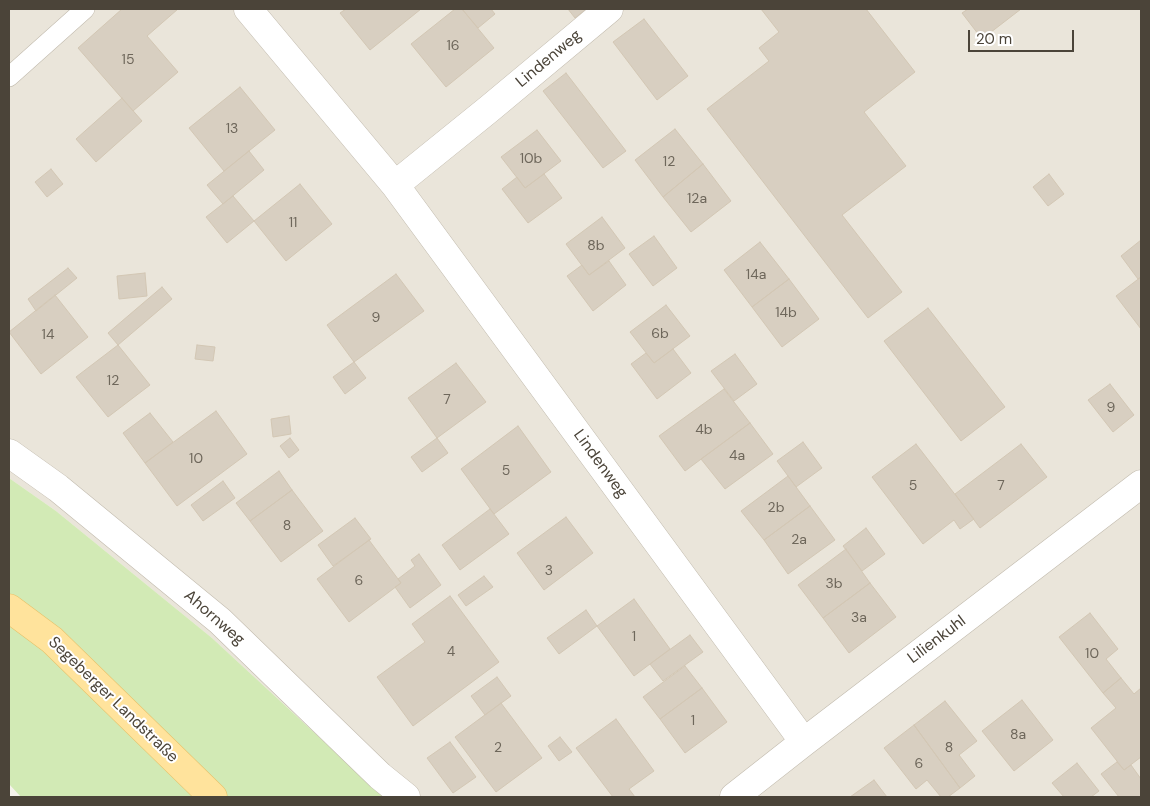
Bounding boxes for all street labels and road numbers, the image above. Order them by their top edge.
street label: Lindenweg [512,26,586,92]
street label: Lindenweg [569,426,631,502]
street label: Ahornweg [180,586,248,650]
street label: Lilienkuhl [904,612,970,668]
street label: Segeberger Landstraße [44,633,182,767]

